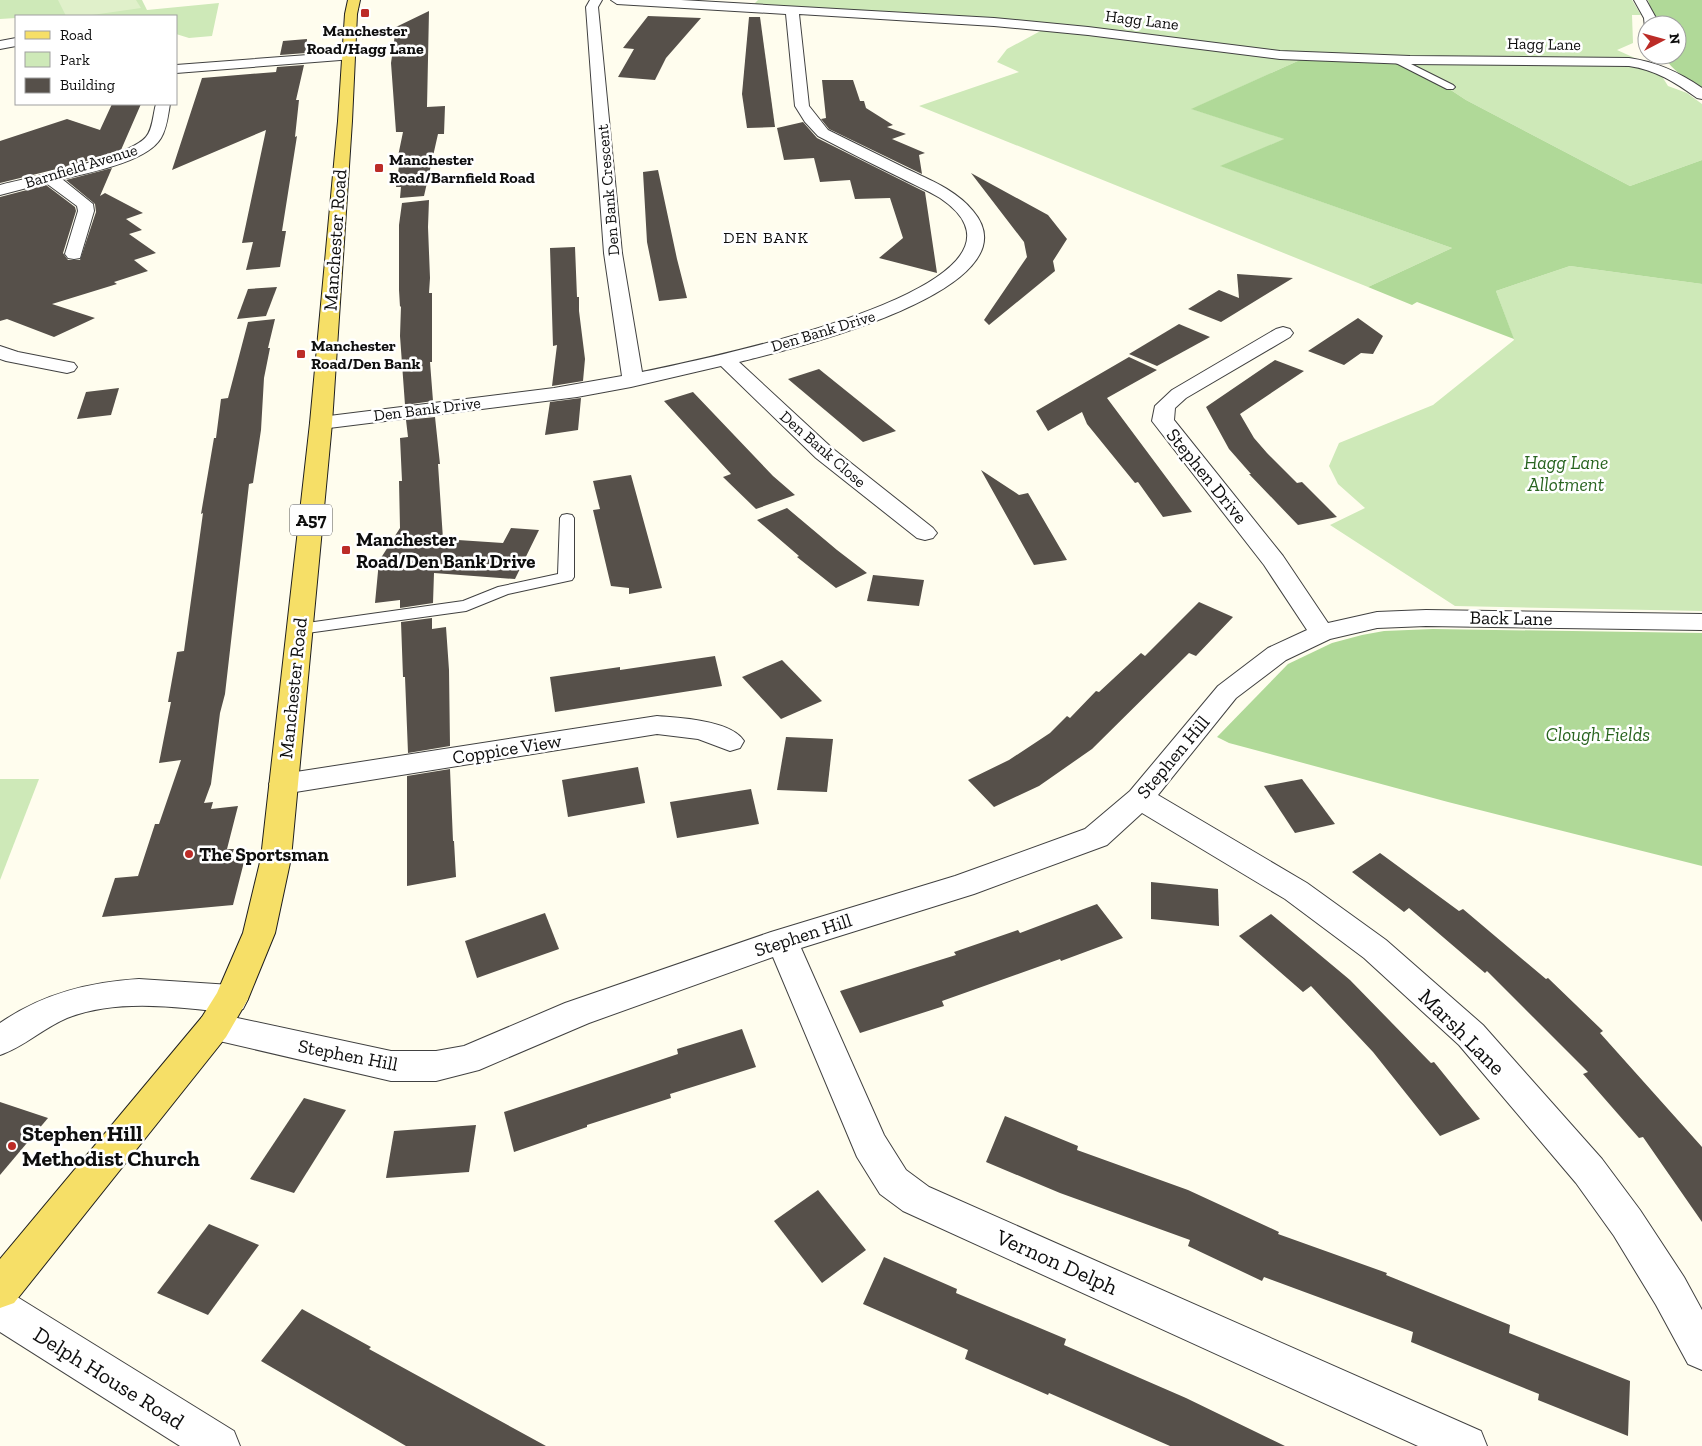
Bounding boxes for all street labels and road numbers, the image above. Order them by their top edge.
street label: Hagg Lane [1104,6,1180,34]
street label: Hagg Lane [1507,34,1581,54]
street label: Den Bank Crescent [593,124,623,256]
street label: Barnfield Avenue [22,140,140,192]
street label: Manchester Road [319,168,351,312]
street label: Den Bank Drive [769,306,877,356]
street label: Den Bank Drive [372,393,482,425]
street label: Den Bank Close [776,407,870,491]
street label: Stephen Drive [1162,424,1252,528]
road number: A57 [290,504,332,536]
street label: Back Lane [1469,606,1553,630]
street label: Manchester Road [274,616,312,760]
street label: Stephen Hill [1132,711,1214,803]
street label: Coppice View [451,729,564,769]
street label: Stephen Hill [751,908,855,962]
street label: Marsh Lane [1413,983,1511,1081]
street label: Stephen Hill [296,1034,400,1076]
street label: Vernon Delph [991,1223,1122,1301]
street label: Delph House Road [29,1321,189,1435]

